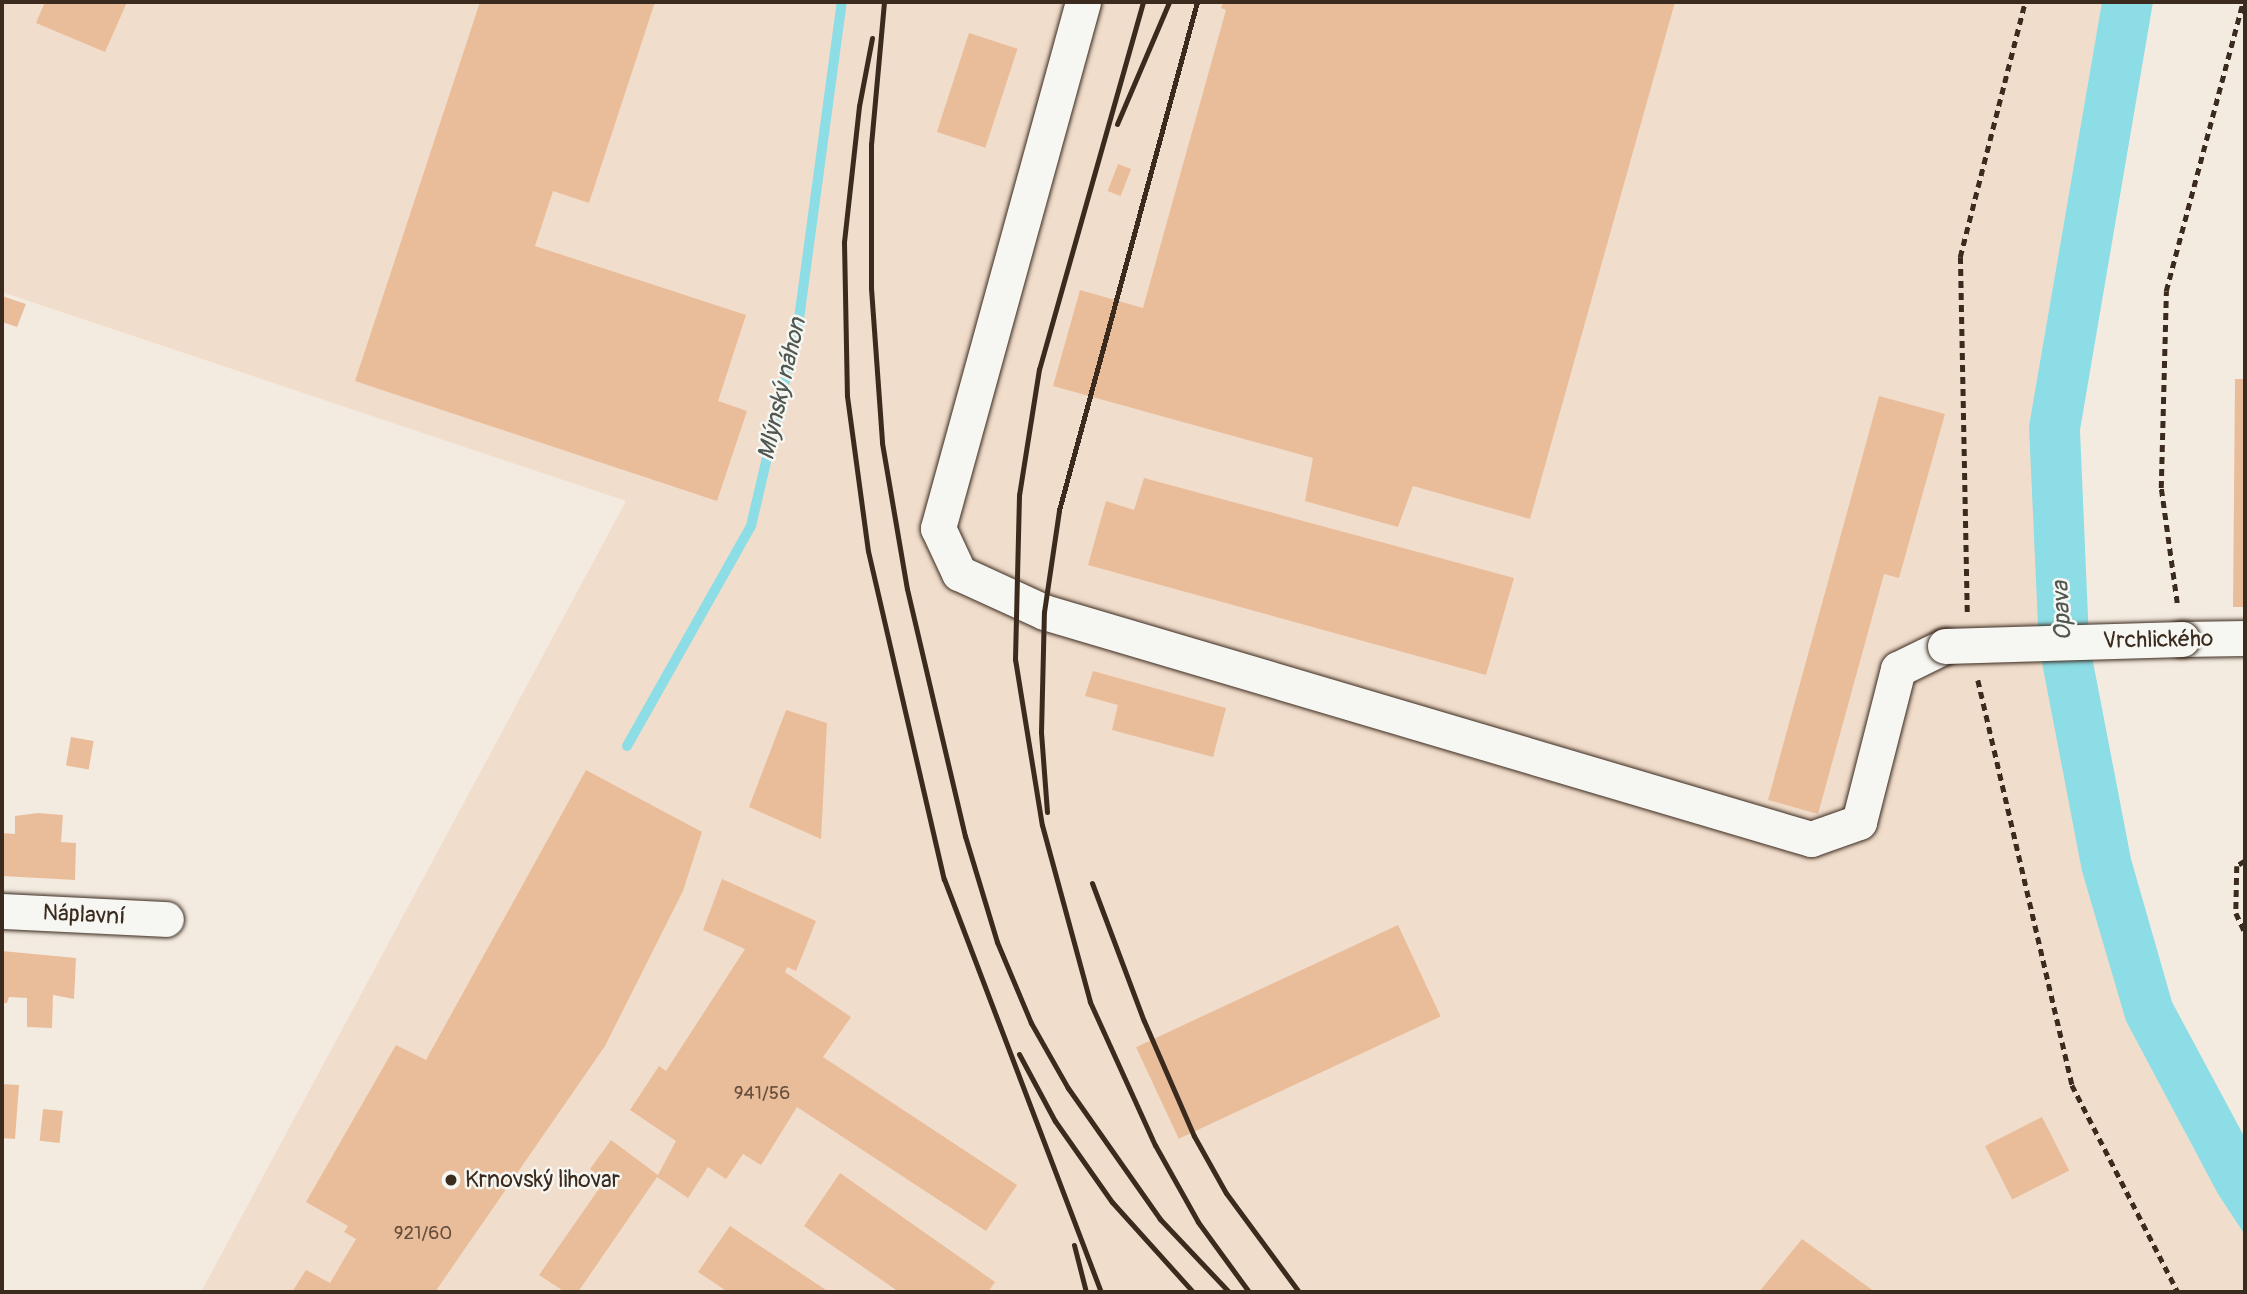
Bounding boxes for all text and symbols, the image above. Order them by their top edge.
water label: Mlýnský náhon [752,315,812,463]
water label: Opava [2046,580,2078,642]
street label: Vrchlického [2102,625,2214,655]
street label: Náplavní [42,899,126,931]
house number: 941/56 [734,1083,790,1105]
place label: Krnovský lihovar [465,1166,620,1194]
marker: Krnovský lihovar [443,1172,459,1188]
house number: 921/60 [394,1223,452,1245]

